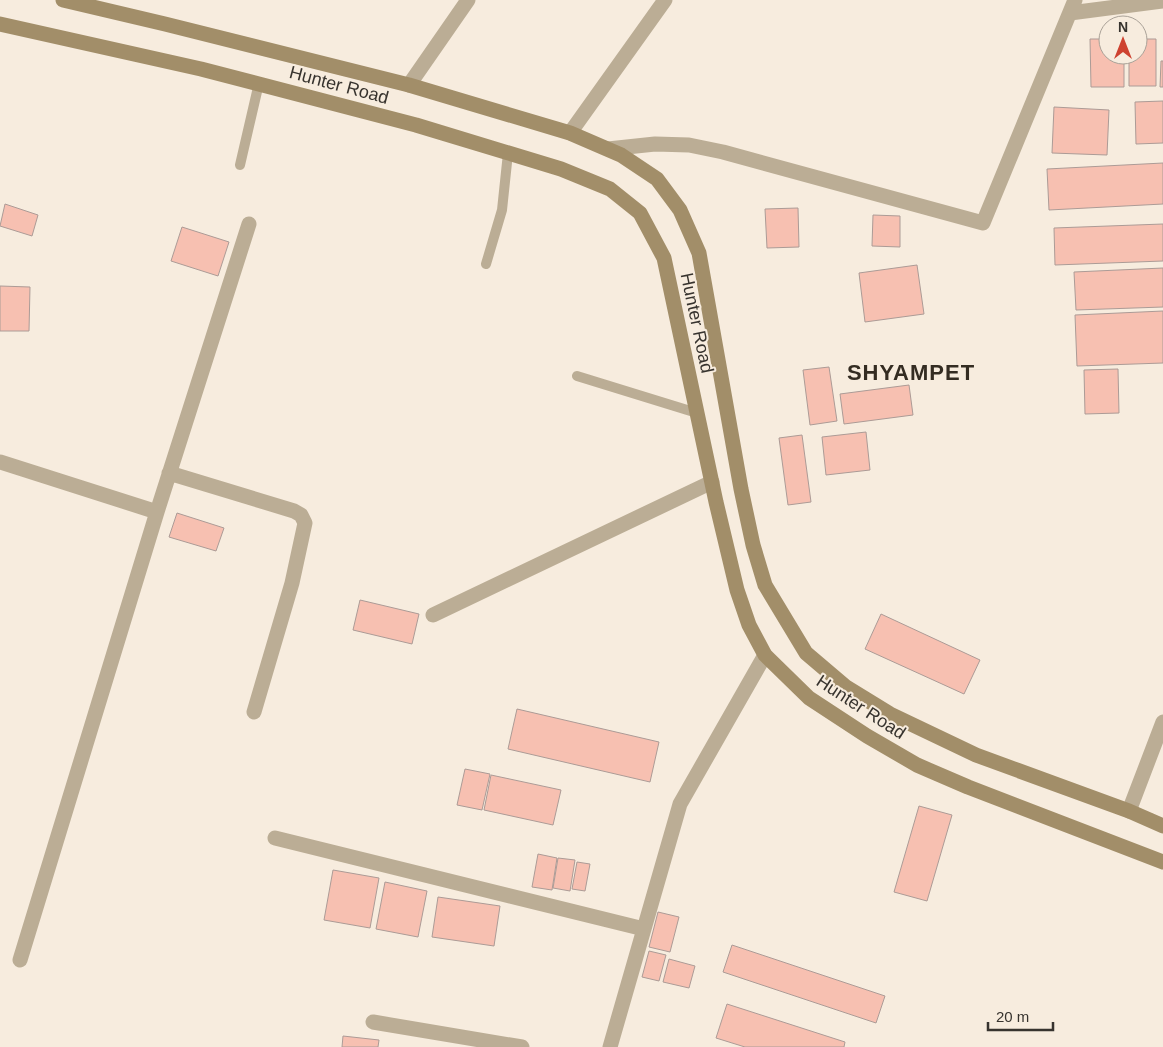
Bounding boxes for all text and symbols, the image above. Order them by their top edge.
north arrow [1098,15,1148,65]
text: N [1118,19,1128,35]
street label: Hunter Road [287,62,391,108]
street label: Hunter Road [677,271,717,375]
district label: SHYAMPET [847,360,975,385]
street label: Hunter Road [813,671,909,743]
scale bar [988,1000,1053,1032]
text: 20 m [996,1008,1029,1025]

